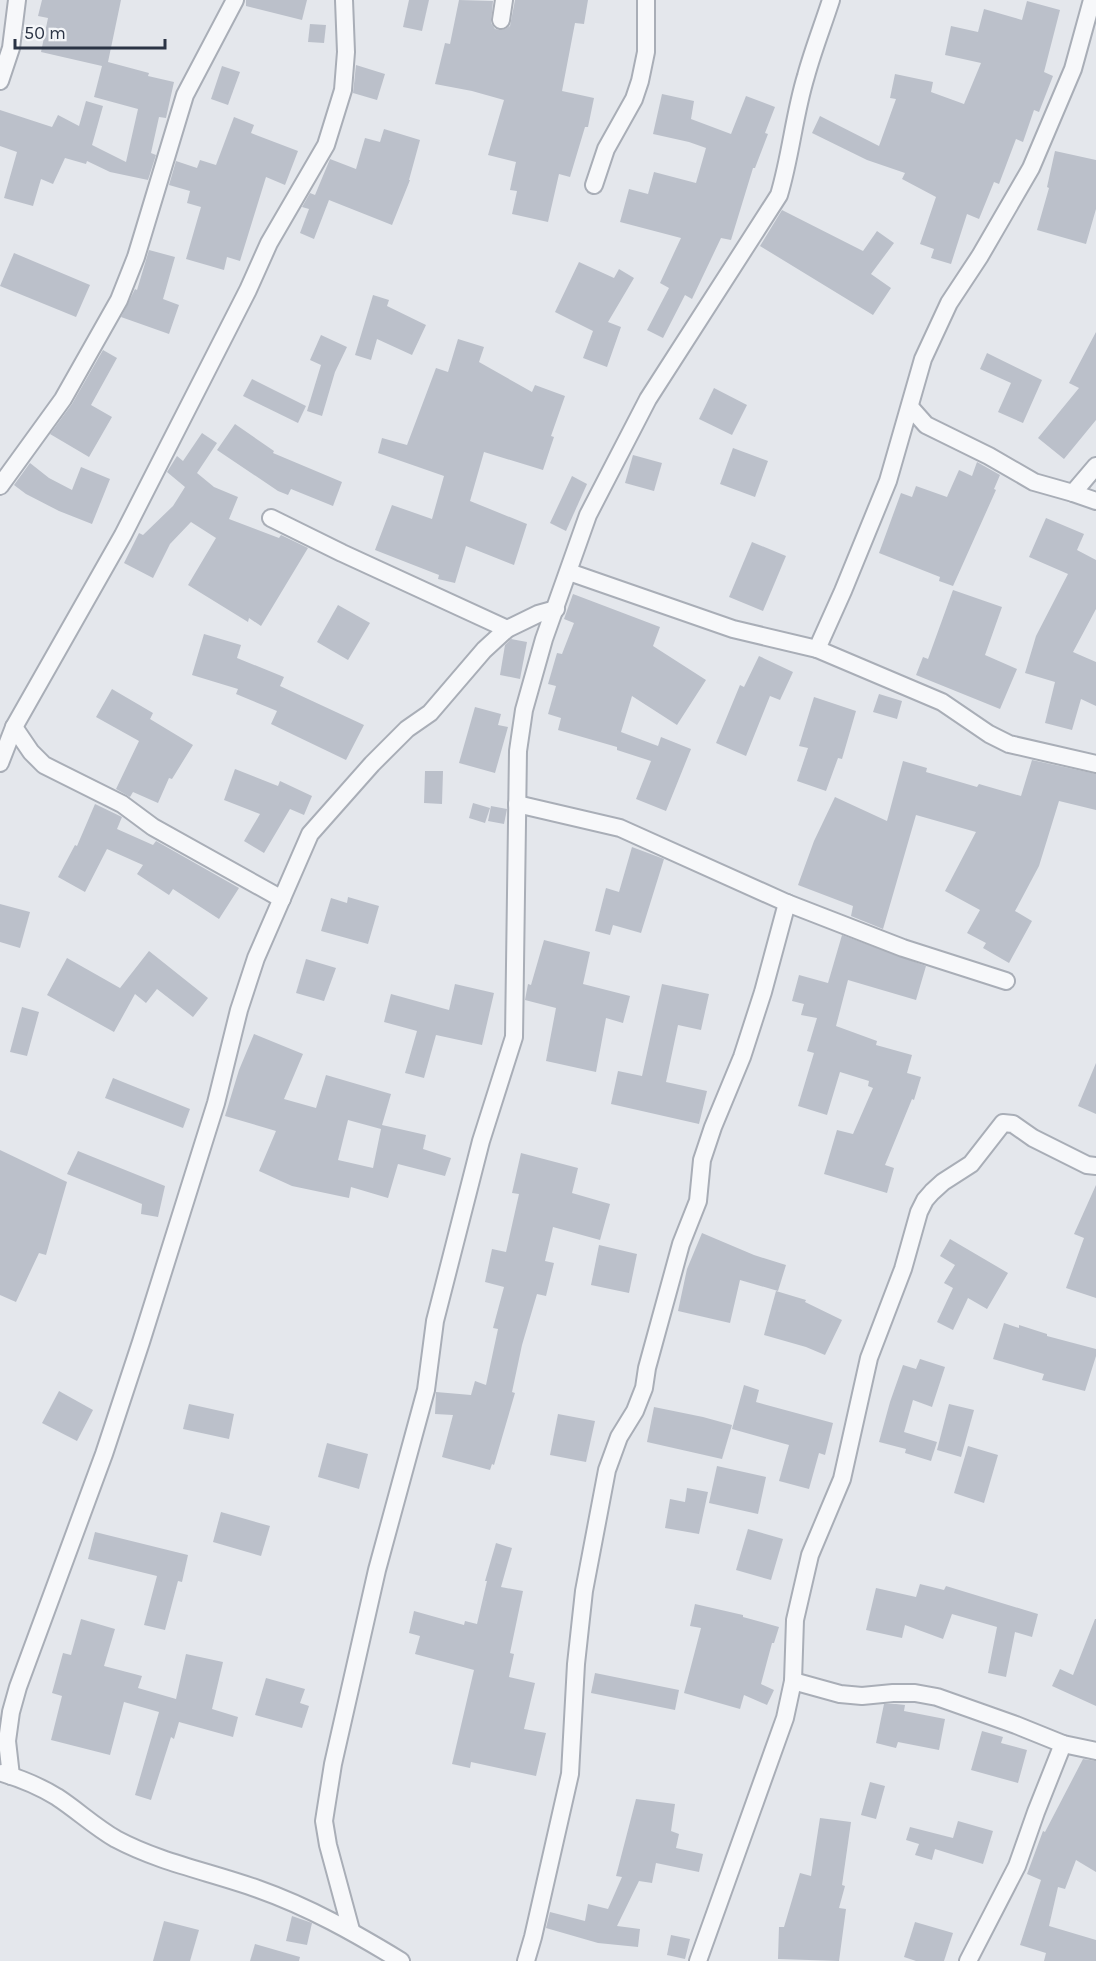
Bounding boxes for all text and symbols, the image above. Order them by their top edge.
scale bar [15,12,165,50]
text: 50 m [24,22,66,44]

